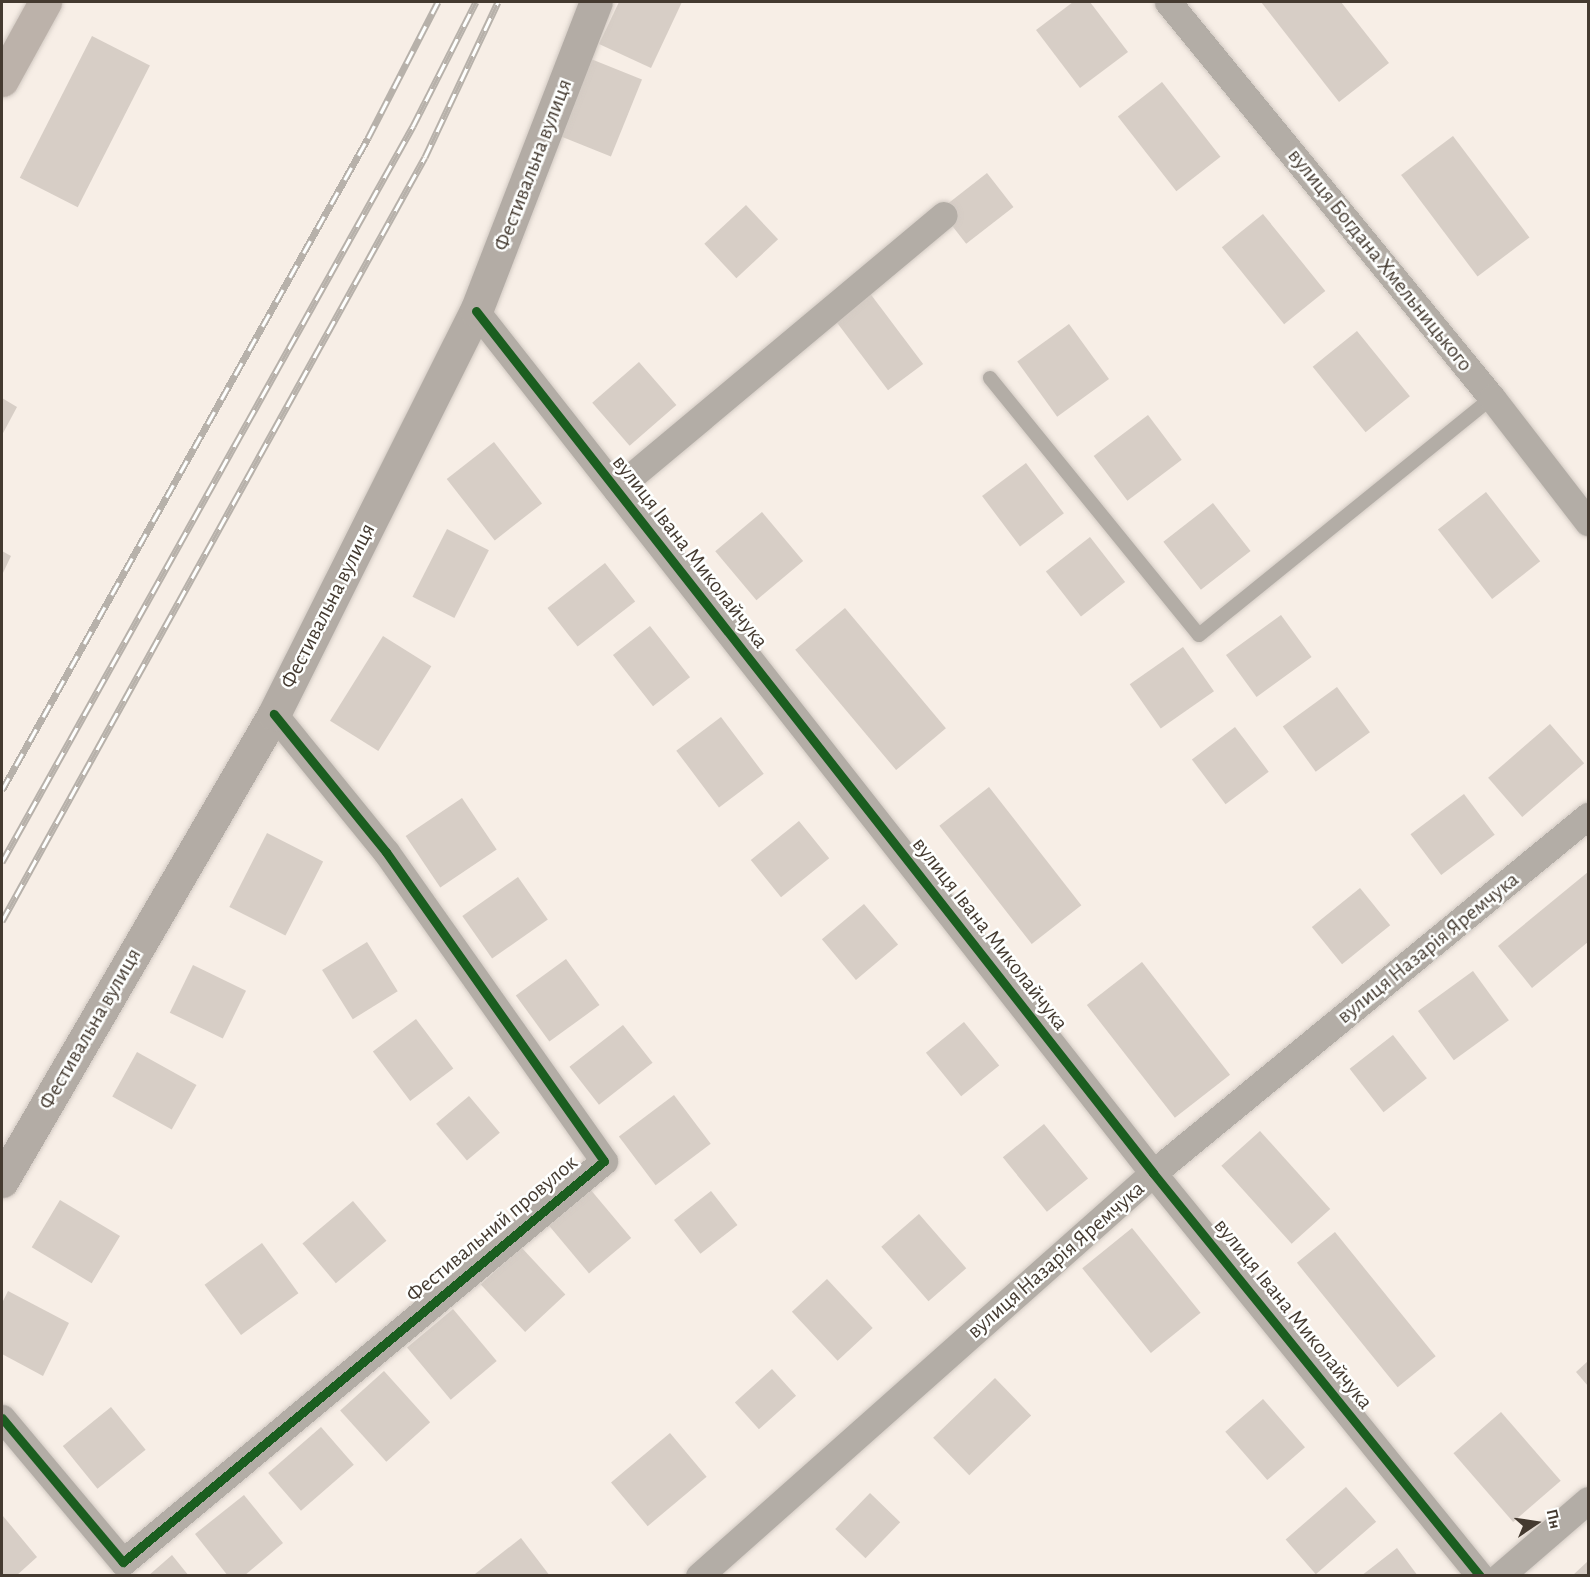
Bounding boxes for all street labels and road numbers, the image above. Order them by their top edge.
street label: Фестивальна вулиця [488,75,578,255]
street label: вулиця Богдана Хмельницького [1282,143,1478,377]
street label: вулиця Івана Миколайчука [606,450,774,654]
street label: Фестивальна вулиця [275,519,381,693]
street label: вулиця Івана Миколайчука [906,832,1074,1036]
street label: вулиця Назарія Яремчука [1332,866,1524,1030]
street label: Фестивальна вулиця [33,944,147,1114]
street label: Фестивальний провулок [401,1150,583,1308]
street label: вулиця Назарія Яремчука [962,1176,1150,1344]
street label: вулиця Івана Миколайчука [1208,1213,1378,1415]

